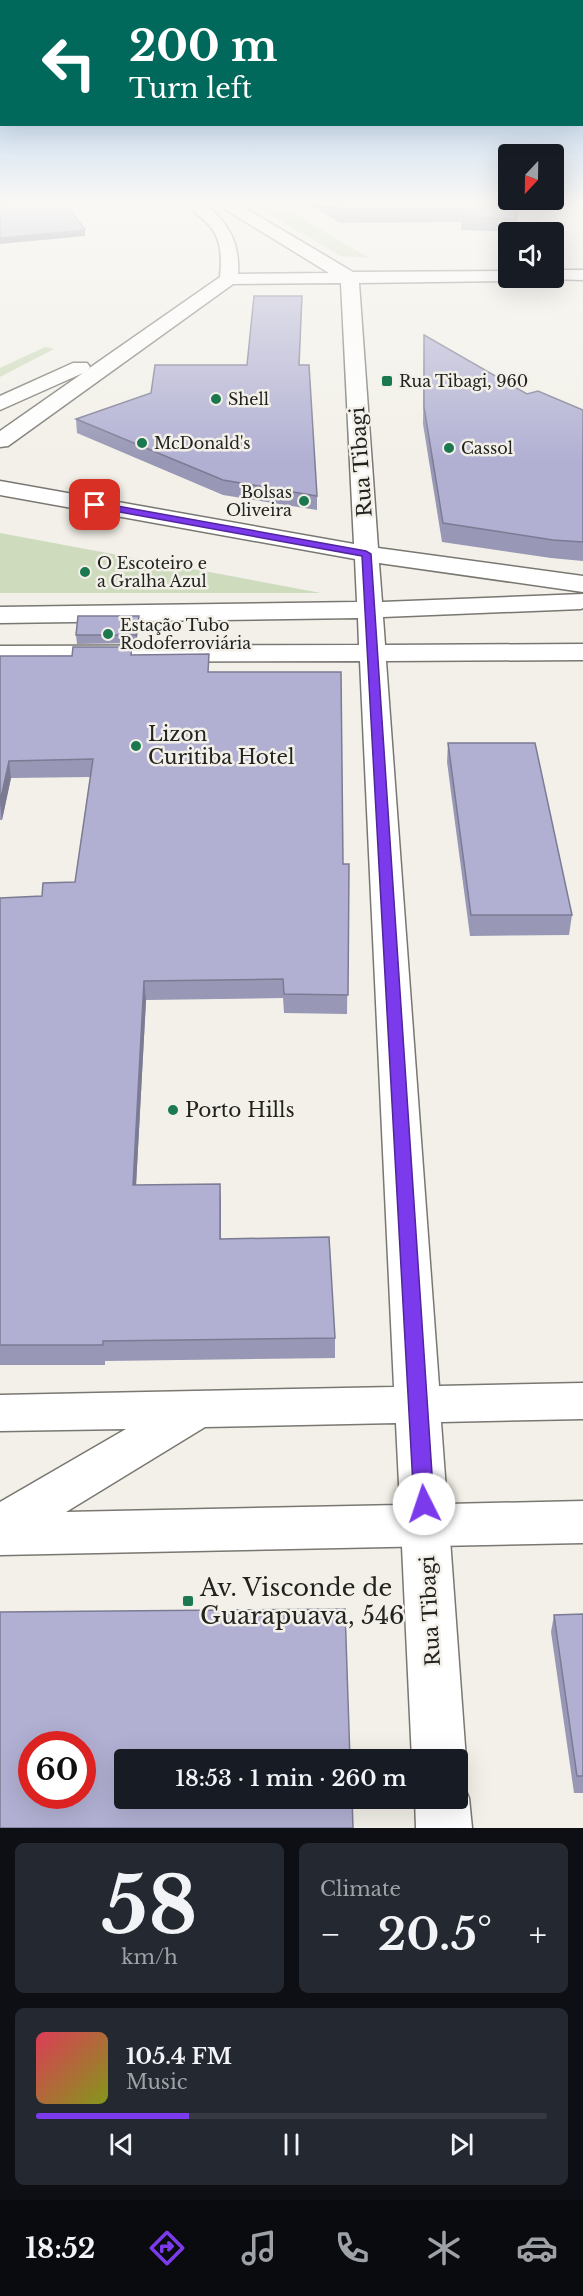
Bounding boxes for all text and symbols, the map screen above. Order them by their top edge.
text: 200 m [129,20,277,72]
icon: left [30,24,108,102]
text: Turn left [129,72,252,105]
north arrow [498,144,564,210]
map controls [498,144,564,288]
button: sound [498,222,564,288]
place label: Rua Tibagi, 960 [399,371,528,391]
marker: Rua Tibagi, 960 [380,374,394,388]
place label: Shell [228,389,269,409]
marker: Shell [209,392,223,406]
street label: Rua Tibagi [345,406,377,518]
place label: McDonald's [154,433,251,453]
marker: McDonald's [135,436,149,450]
place label: Cassol [461,438,513,458]
marker: Cassol [442,441,456,455]
pin [69,479,120,530]
place label: Bolsas Oliveira [226,482,292,520]
icon: arrive [78,488,111,521]
marker: Bolsas Oliveira [297,494,311,508]
place label: O Escoteiro e a Gralha Azul [97,553,207,591]
marker: O Escoteiro e a Gralha Azul [78,565,92,579]
place label: Estação Tubo Rodoferroviária [120,615,251,653]
marker: Estação Tubo Rodoferroviária [101,627,115,641]
place label: Lizon Curitiba Hotel [148,722,294,769]
marker: Lizon Curitiba Hotel [129,739,143,753]
place label: Porto Hills [185,1098,295,1122]
marker: Porto Hills [166,1103,180,1117]
position arrow [392,1472,456,1536]
street label: Rua Tibagi [415,1555,445,1667]
place label: Av. Visconde de Guarapuava, 546 [199,1573,404,1630]
marker: Av. Visconde de Guarapuava, 546 [181,1594,195,1608]
speed limit sign: 60 [18,1731,96,1809]
text: 18:53 · 1 min · 260 m [175,1765,407,1792]
text: 58 [102,1857,197,1954]
text: Climate [320,1877,401,1901]
text: 20.5° [378,1906,492,1962]
text: − [320,1914,341,1955]
text: + [529,1914,547,1955]
text: km/h [121,1945,178,1969]
text: 105.4 FM [126,2043,232,2070]
text: Music [126,2070,187,2094]
icon: previous [105,2128,138,2161]
icon: pause [275,2128,308,2161]
icon: next [445,2128,478,2161]
icon: directions [146,2227,188,2269]
icon: music [238,2227,280,2269]
icon: phone [331,2227,373,2269]
icon: climate [423,2227,465,2269]
icon: car [516,2227,558,2269]
text: 18:52 [25,2232,95,2265]

